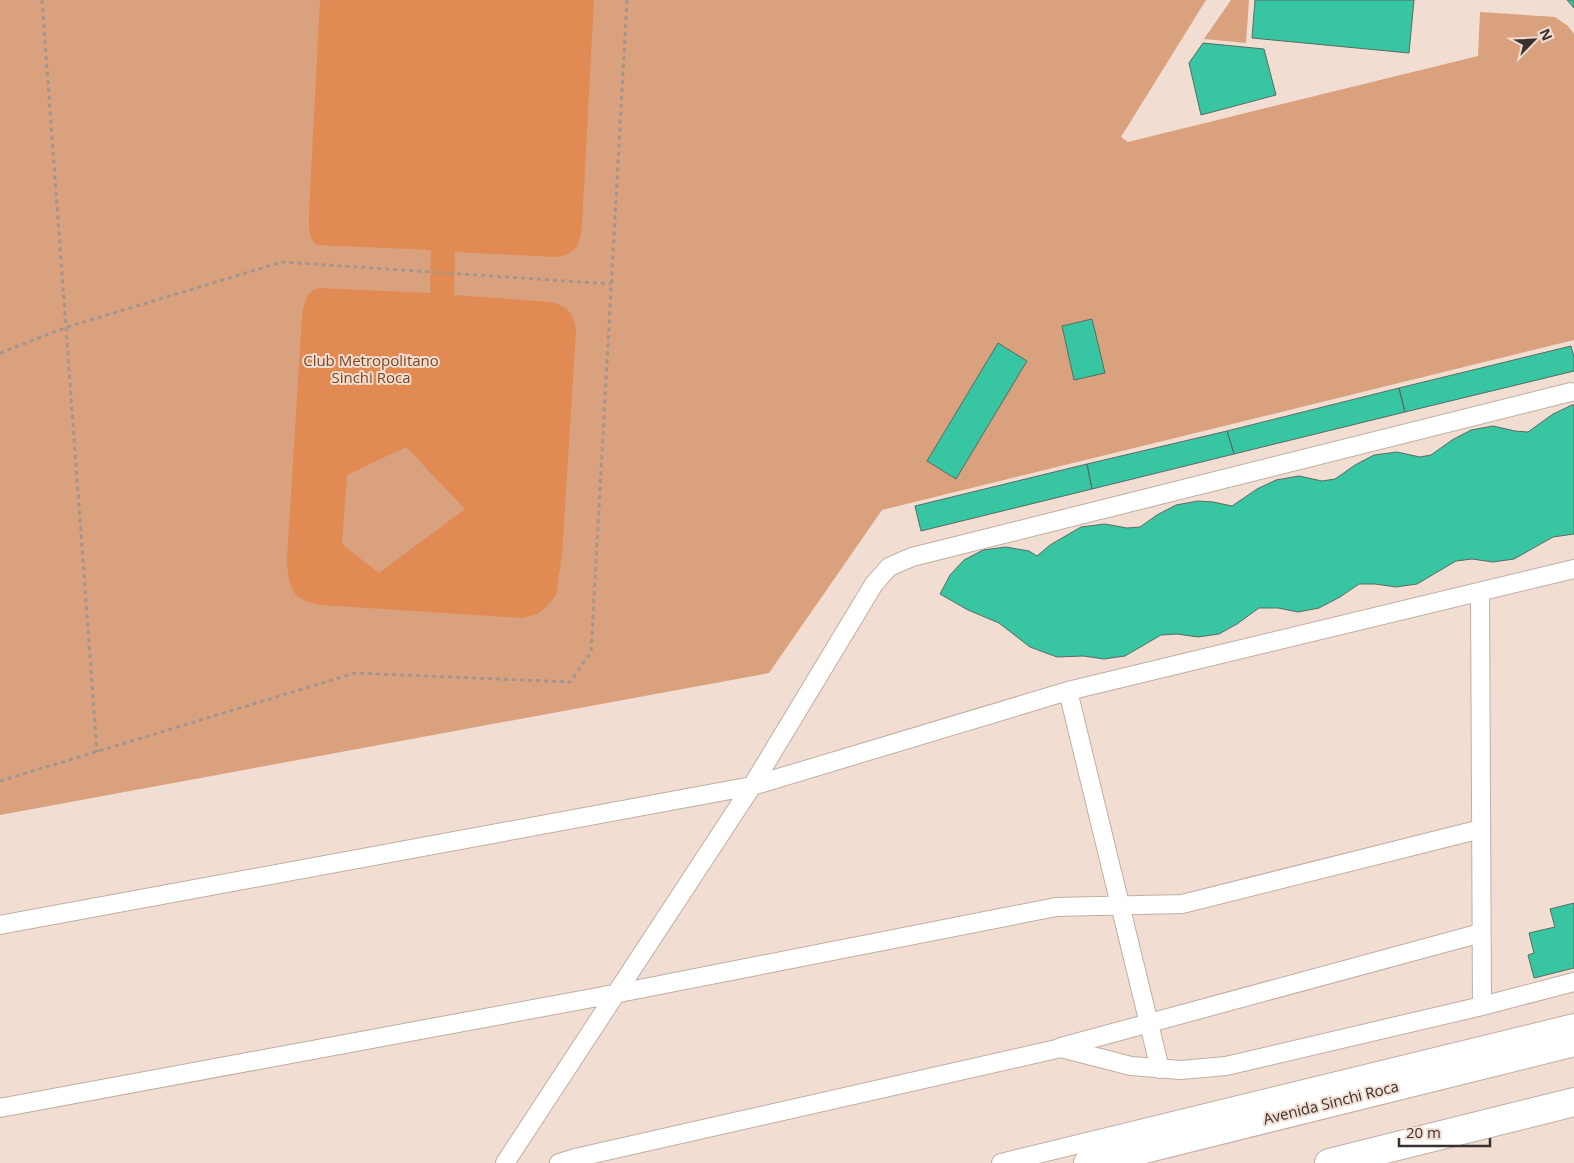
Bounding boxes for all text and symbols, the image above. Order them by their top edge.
north arrow [1509,15,1559,65]
text: N [1535,25,1557,44]
park label: Club Metropolitano Sinchi Roca [303,350,439,387]
street label: Avenida Sinchi Roca [1261,1076,1401,1129]
scale bar [1399,1116,1490,1148]
text: 20 m [1406,1122,1441,1142]

